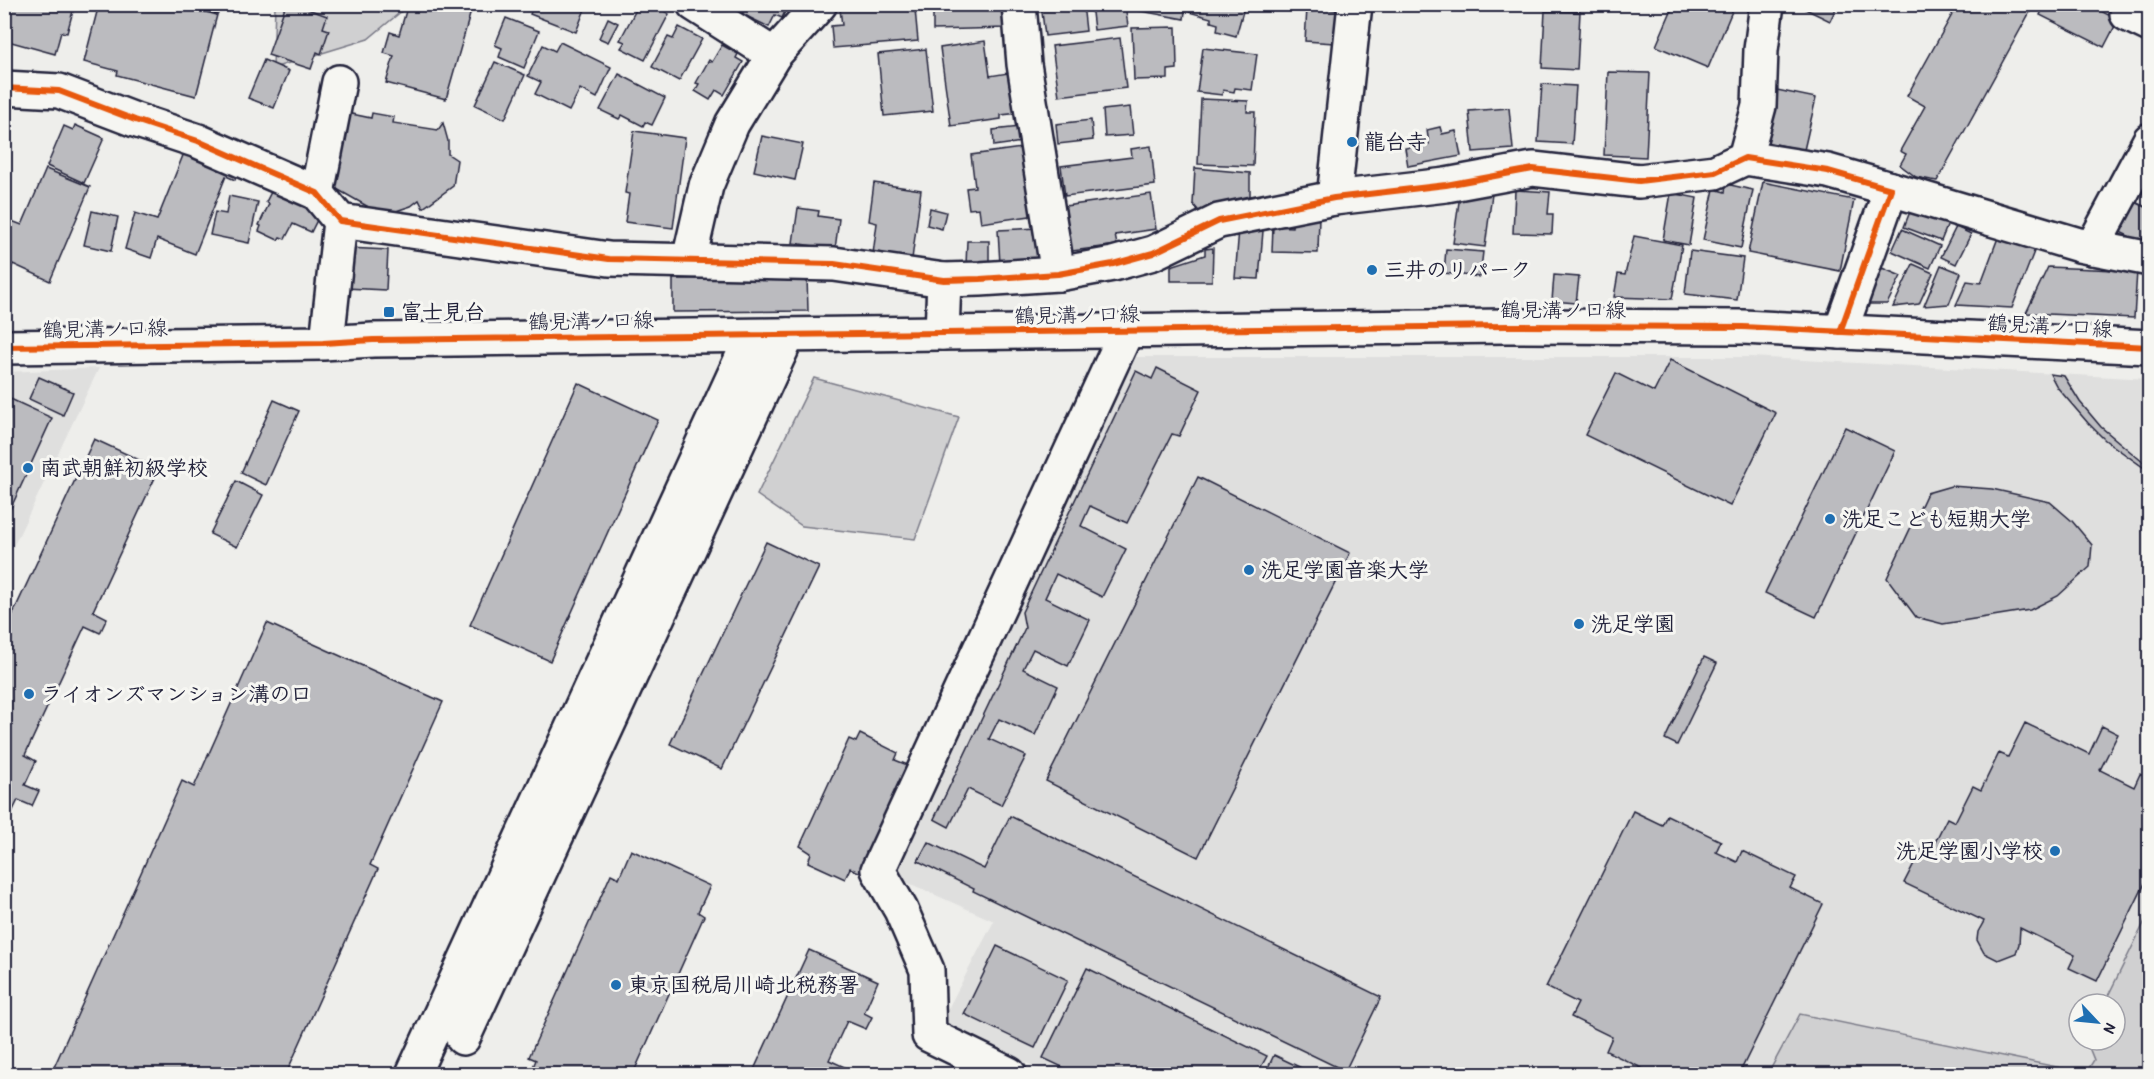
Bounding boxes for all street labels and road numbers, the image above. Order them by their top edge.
street label: 鶴見溝ノ口線 [1500,295,1626,324]
street label: 鶴見溝ノ口線 [1014,299,1140,330]
street label: 鶴見溝ノ口線 [528,305,654,336]
street label: 鶴見溝ノ口線 [1986,308,2114,343]
street label: 鶴見溝ノ口線 [42,313,168,344]

